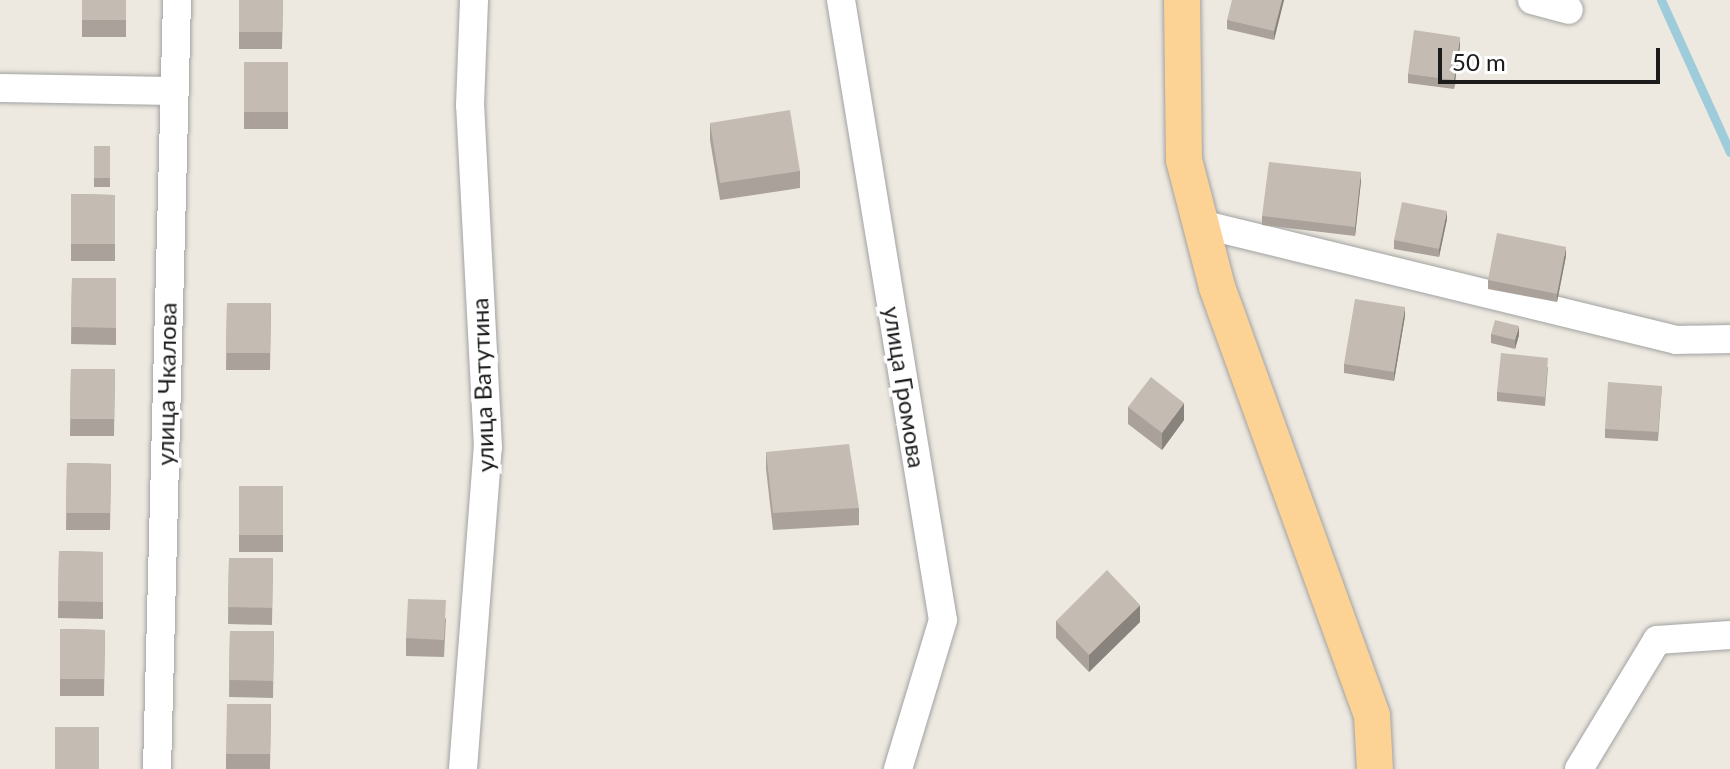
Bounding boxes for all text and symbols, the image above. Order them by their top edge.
scale bar [1442,32,1664,82]
text: 50 m [1452,47,1506,76]
street label: улица Ватутина [465,297,499,473]
street label: улица Чкалова [150,302,182,466]
street label: улица Громова [878,304,932,470]

